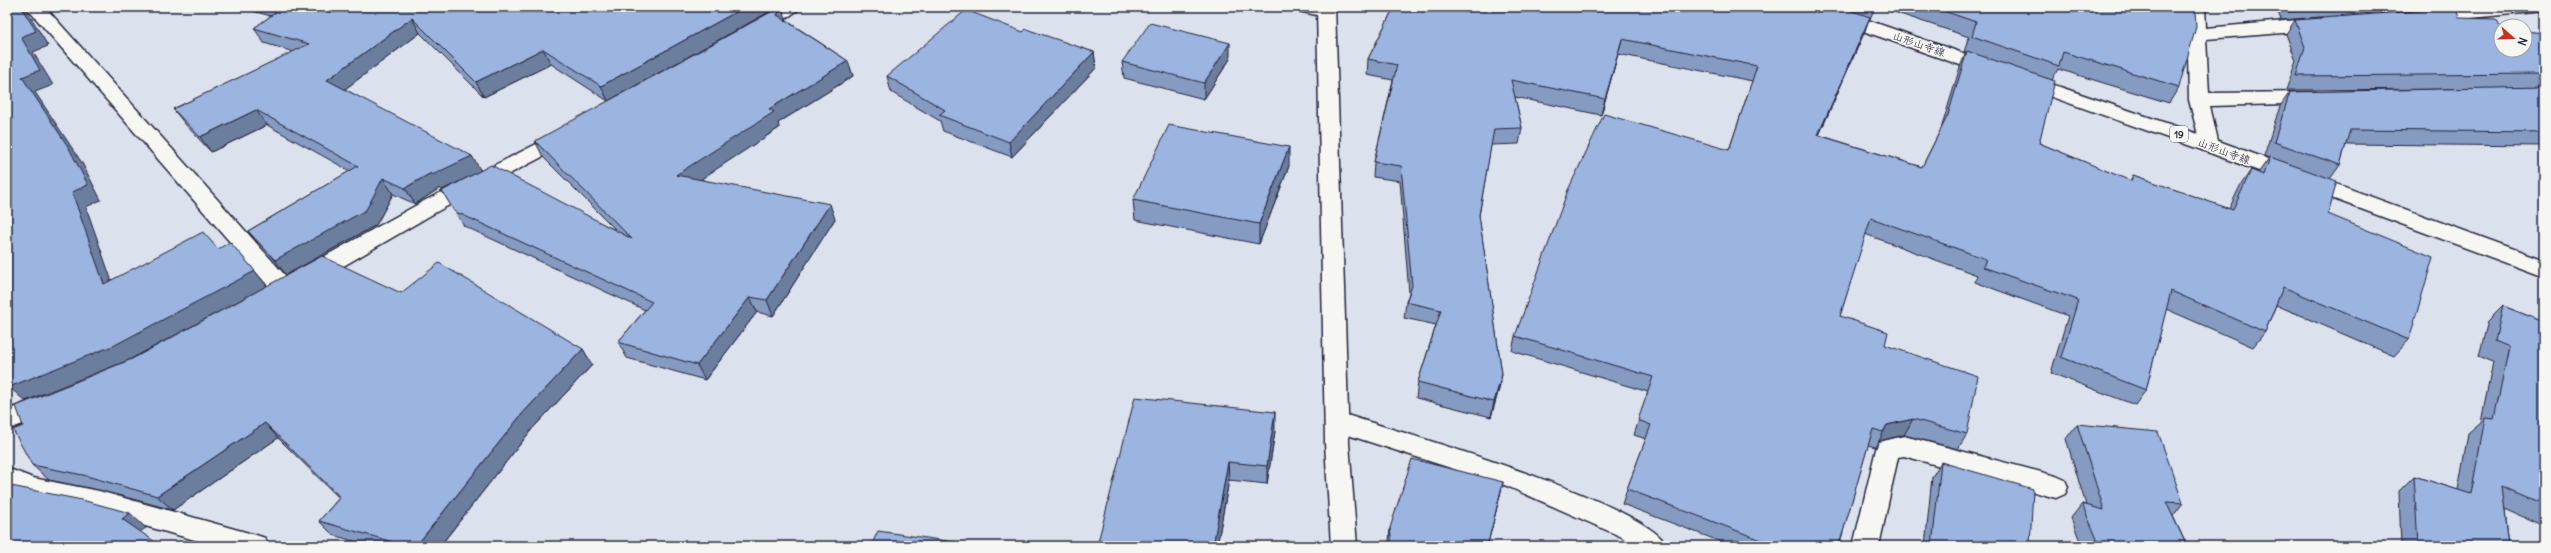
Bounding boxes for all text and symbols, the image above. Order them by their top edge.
north arrow [2493,18,2533,58]
street label: 山形山寺線 [1891,28,1947,60]
text: N [2515,35,2530,47]
road number: 19 [2170,126,2188,142]
street label: 山形山寺線 [2196,135,2252,167]

